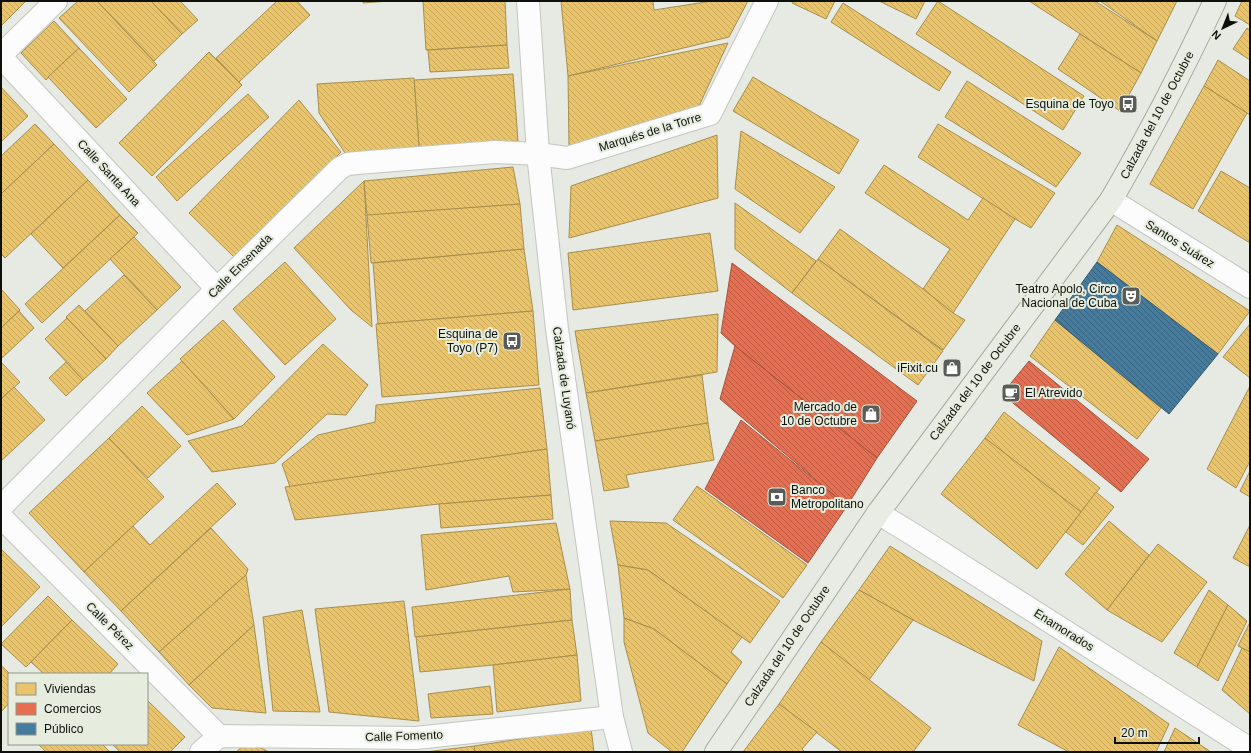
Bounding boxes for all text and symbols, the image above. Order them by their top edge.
north arrow [1203,8,1243,48]
text: N [1209,28,1223,42]
street label: Calzada del 10 de Octubre [1117,48,1197,181]
bus stop icon: Esquina de Toyo [1117,93,1139,115]
place label: Esquina de Toyo [1025,97,1114,111]
street label: Marqués de la Torre [597,110,703,154]
street label: Calle Santa Ana [75,137,144,209]
street label: Santos Suárez [1143,217,1217,271]
street label: Calle Ensenada [205,231,275,301]
place label: Teatro Apolo, Circo Nacional de Cuba [1016,282,1117,310]
theatre icon: Teatro Apolo, Circo Nacional de Cuba [1120,285,1142,307]
street label: Calzada del 10 de Octubre [926,321,1024,443]
street label: Calzada de Luyanó [550,326,578,430]
place label: Esquina de Toyo (P7) [438,327,498,355]
bus stop icon: Esquina de Toyo (P7) [501,330,523,352]
shop icon: iFixit.cu [941,357,963,379]
place label: iFixit.cu [897,361,938,375]
cafe icon: El Atrevido [1000,382,1022,404]
place label: El Atrevido [1025,386,1083,400]
place label: Mercado de 10 de Octubre [781,400,857,428]
shop icon: Mercado de 10 de Octubre [860,403,882,425]
place label: Banco Metropolitano [791,483,864,511]
bank icon: Banco Metropolitano [766,486,788,508]
street label: Calzada del 10 de Octubre [741,583,833,709]
street label: Calle Pérez [83,599,137,653]
street label: Enamorados [1031,606,1097,654]
legend [8,673,148,745]
text: Viviendas [44,682,96,696]
text: Comercios [44,702,101,716]
scale bar [1115,719,1199,745]
text: Público [44,722,84,736]
text: 20 m [1121,726,1148,740]
street label: Calle Fomento [365,728,444,744]

